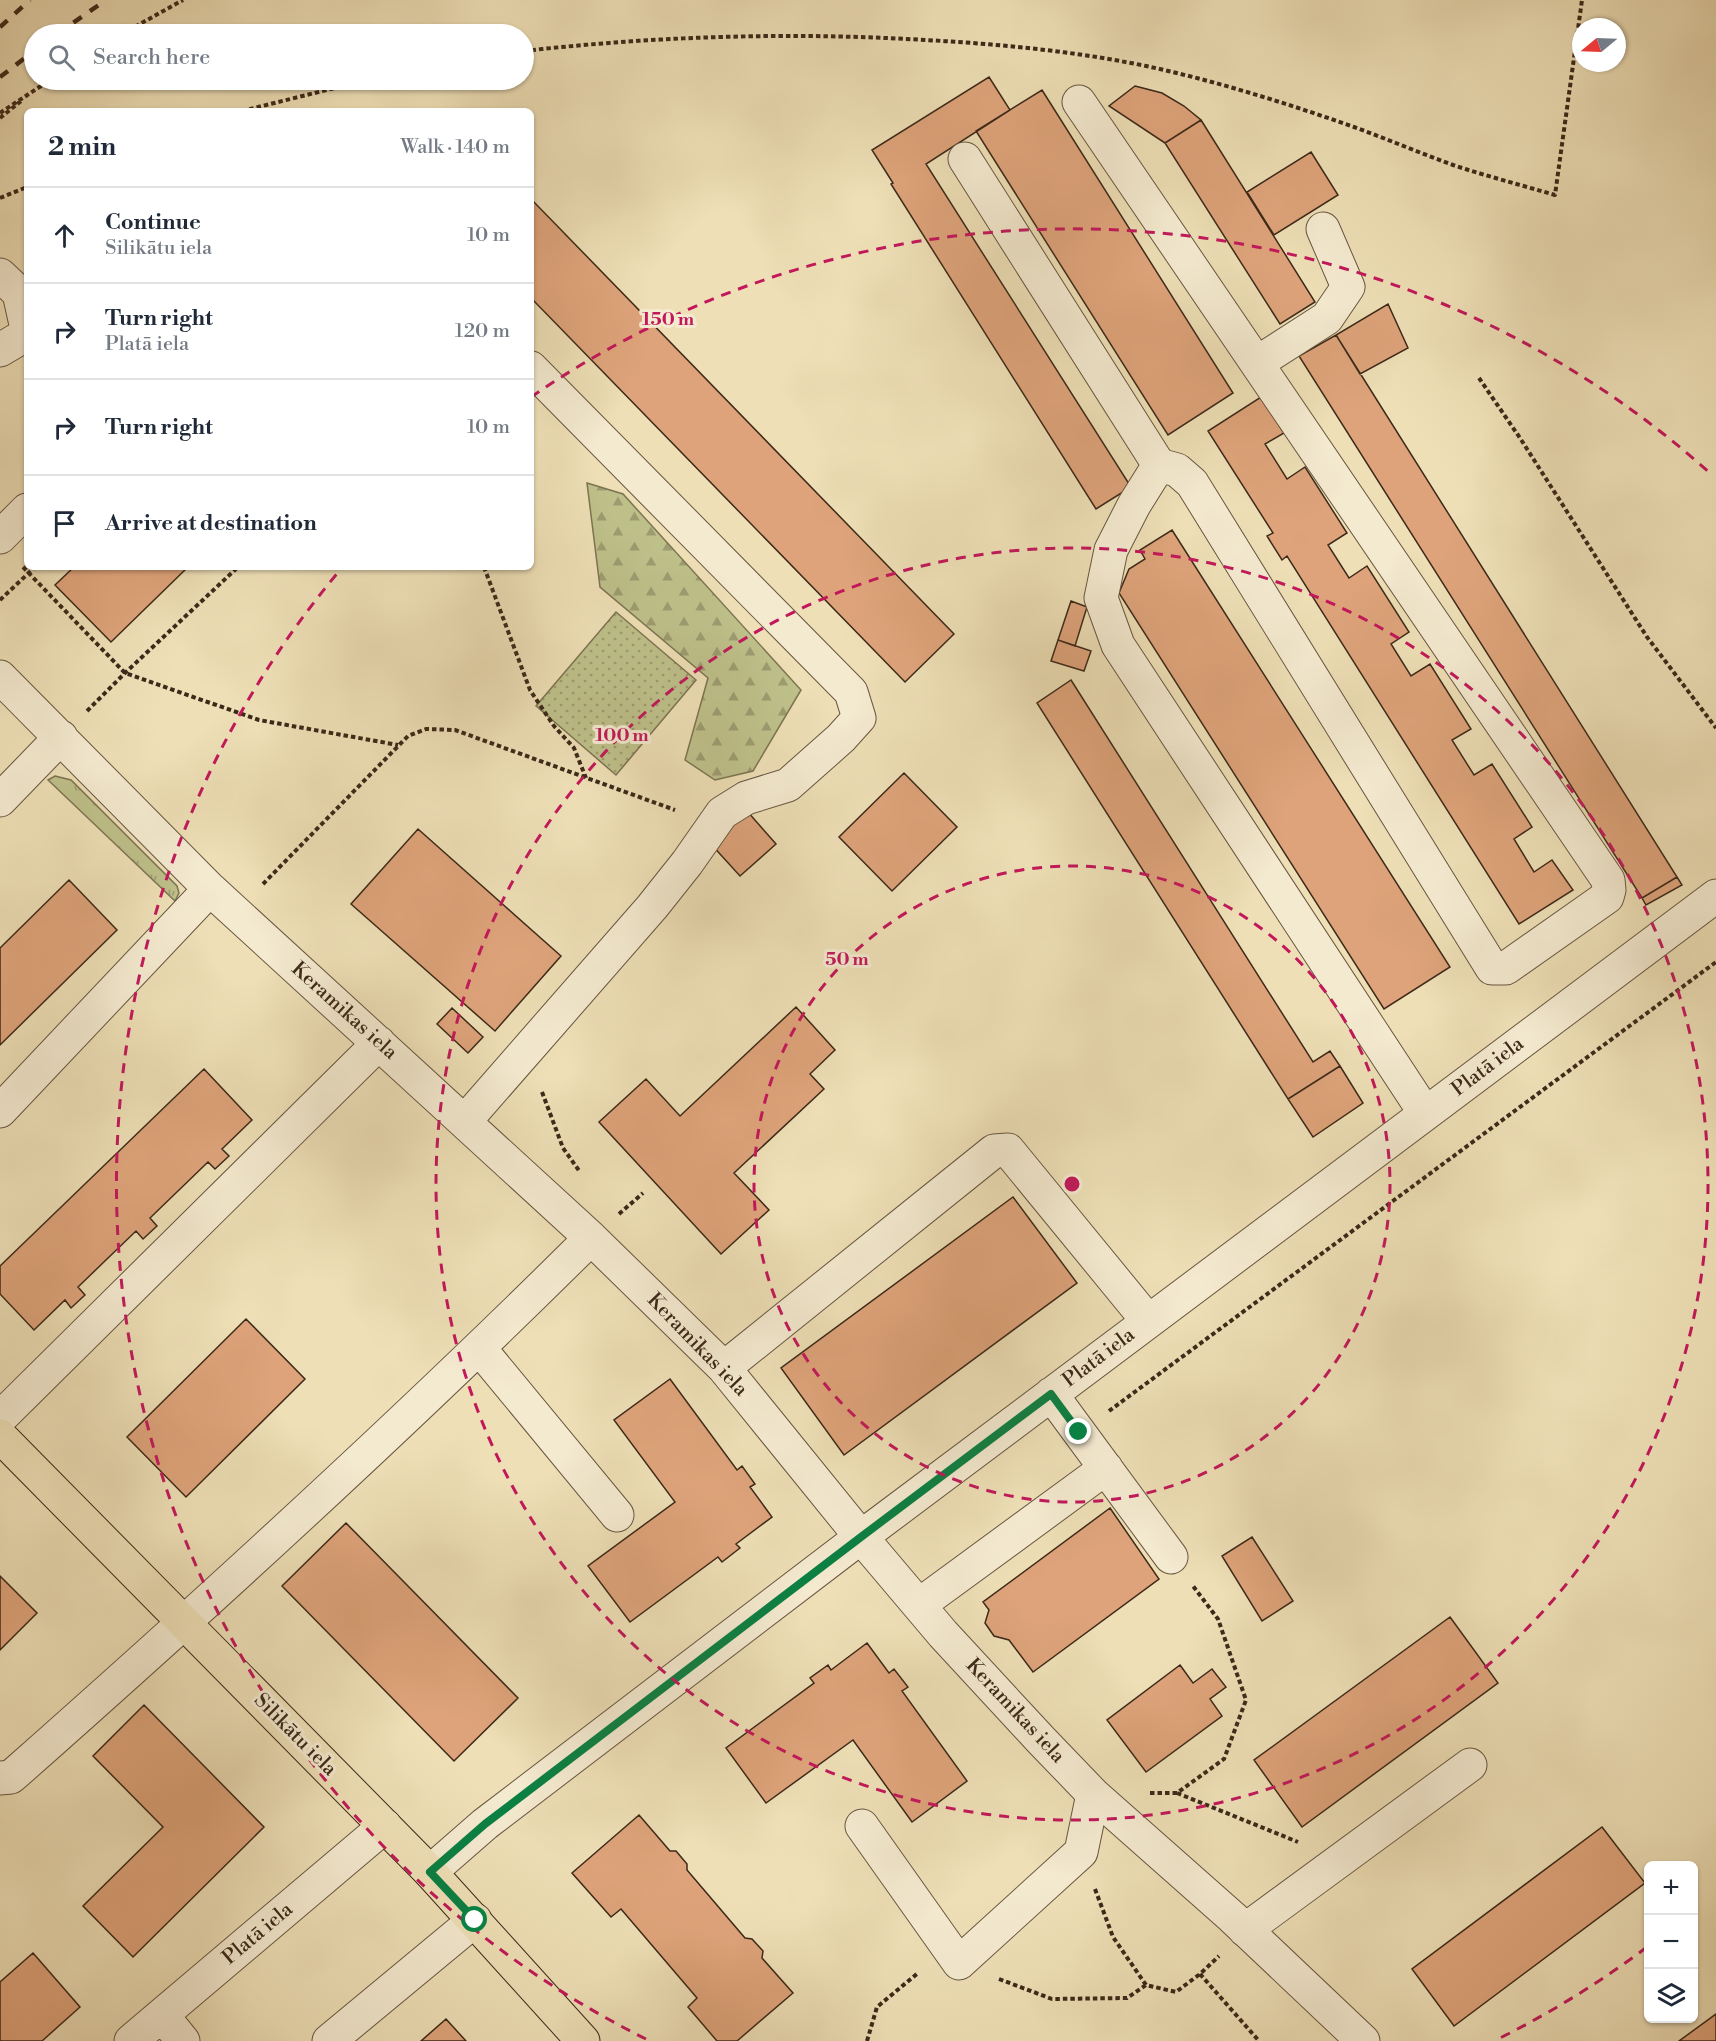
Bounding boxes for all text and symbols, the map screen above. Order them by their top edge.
north arrow [1572,18,1626,72]
search box [24,24,534,90]
icon: search [45,41,78,74]
text: Search here [93,44,210,71]
text: 2 min [48,131,116,163]
text: Walk · 140 m [400,135,510,160]
text: Continue [105,209,201,236]
icon: ahead [48,219,81,252]
text: 10 m [467,223,510,248]
text: Silikātu iela [105,236,212,261]
text: Turn right [105,305,213,332]
text: 150 m [642,308,695,331]
icon: right [48,315,81,348]
text: 120 m [455,319,510,344]
text: Platā iela [105,332,189,357]
icon: right [48,411,81,444]
text: Turn right [105,414,213,441]
text: 10 m [467,415,510,440]
icon: arrive [48,507,81,540]
text: Arrive at destination [105,510,317,537]
text: 100 m [595,724,649,747]
text: 50 m [825,948,869,971]
street label: Keramikas iela [286,957,403,1066]
street label: Platā iela [1447,1031,1530,1102]
centre of rings [1062,1174,1082,1194]
street label: Keramikas iela [641,1288,753,1403]
street label: Platā iela [1058,1322,1141,1393]
route end [1065,1418,1091,1444]
street label: Keramikas iela [960,1653,1071,1769]
street label: Silikātu iela [248,1688,342,1782]
map controls [1644,1861,1698,2023]
button: + [1644,1861,1698,1915]
street label: Platā iela [218,1897,299,1971]
route start [461,1906,487,1932]
button: − [1644,1915,1698,1969]
button: layers [1644,1969,1698,2023]

